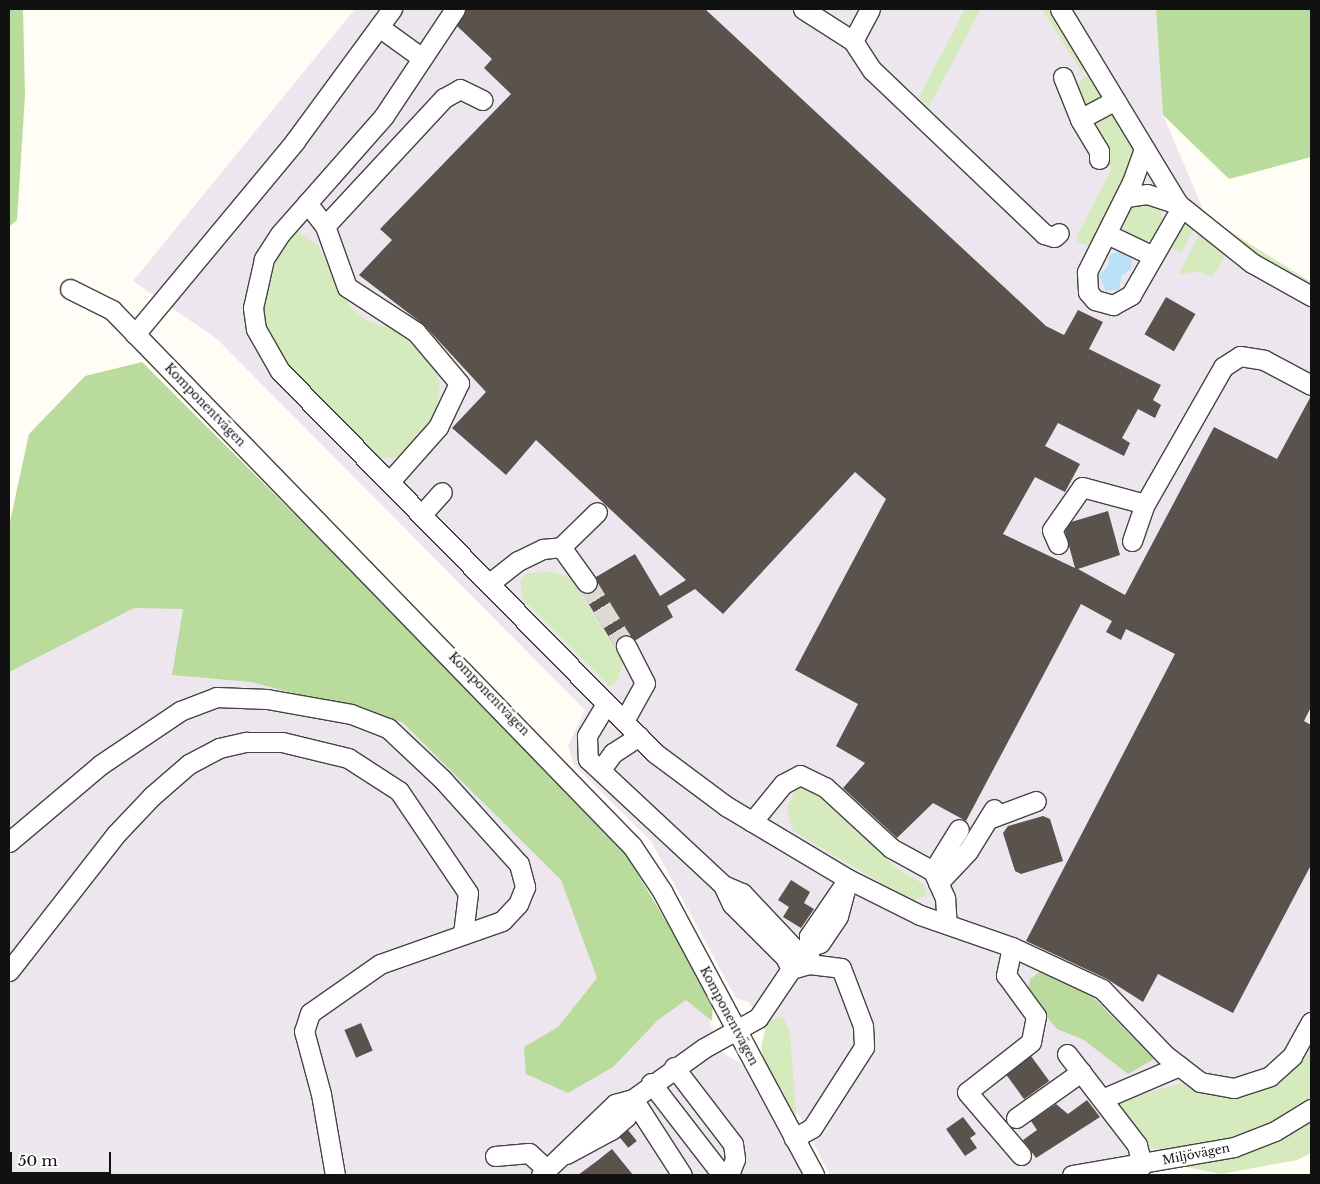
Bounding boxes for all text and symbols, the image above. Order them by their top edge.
street label: Komponentvägen [162,361,248,449]
street label: Komponentvägen [446,650,532,738]
street label: Komponentvägen [697,964,761,1068]
street label: Miljövägen [1161,1140,1231,1168]
scale bar [12,1142,114,1174]
text: 50 m [18,1151,58,1170]

